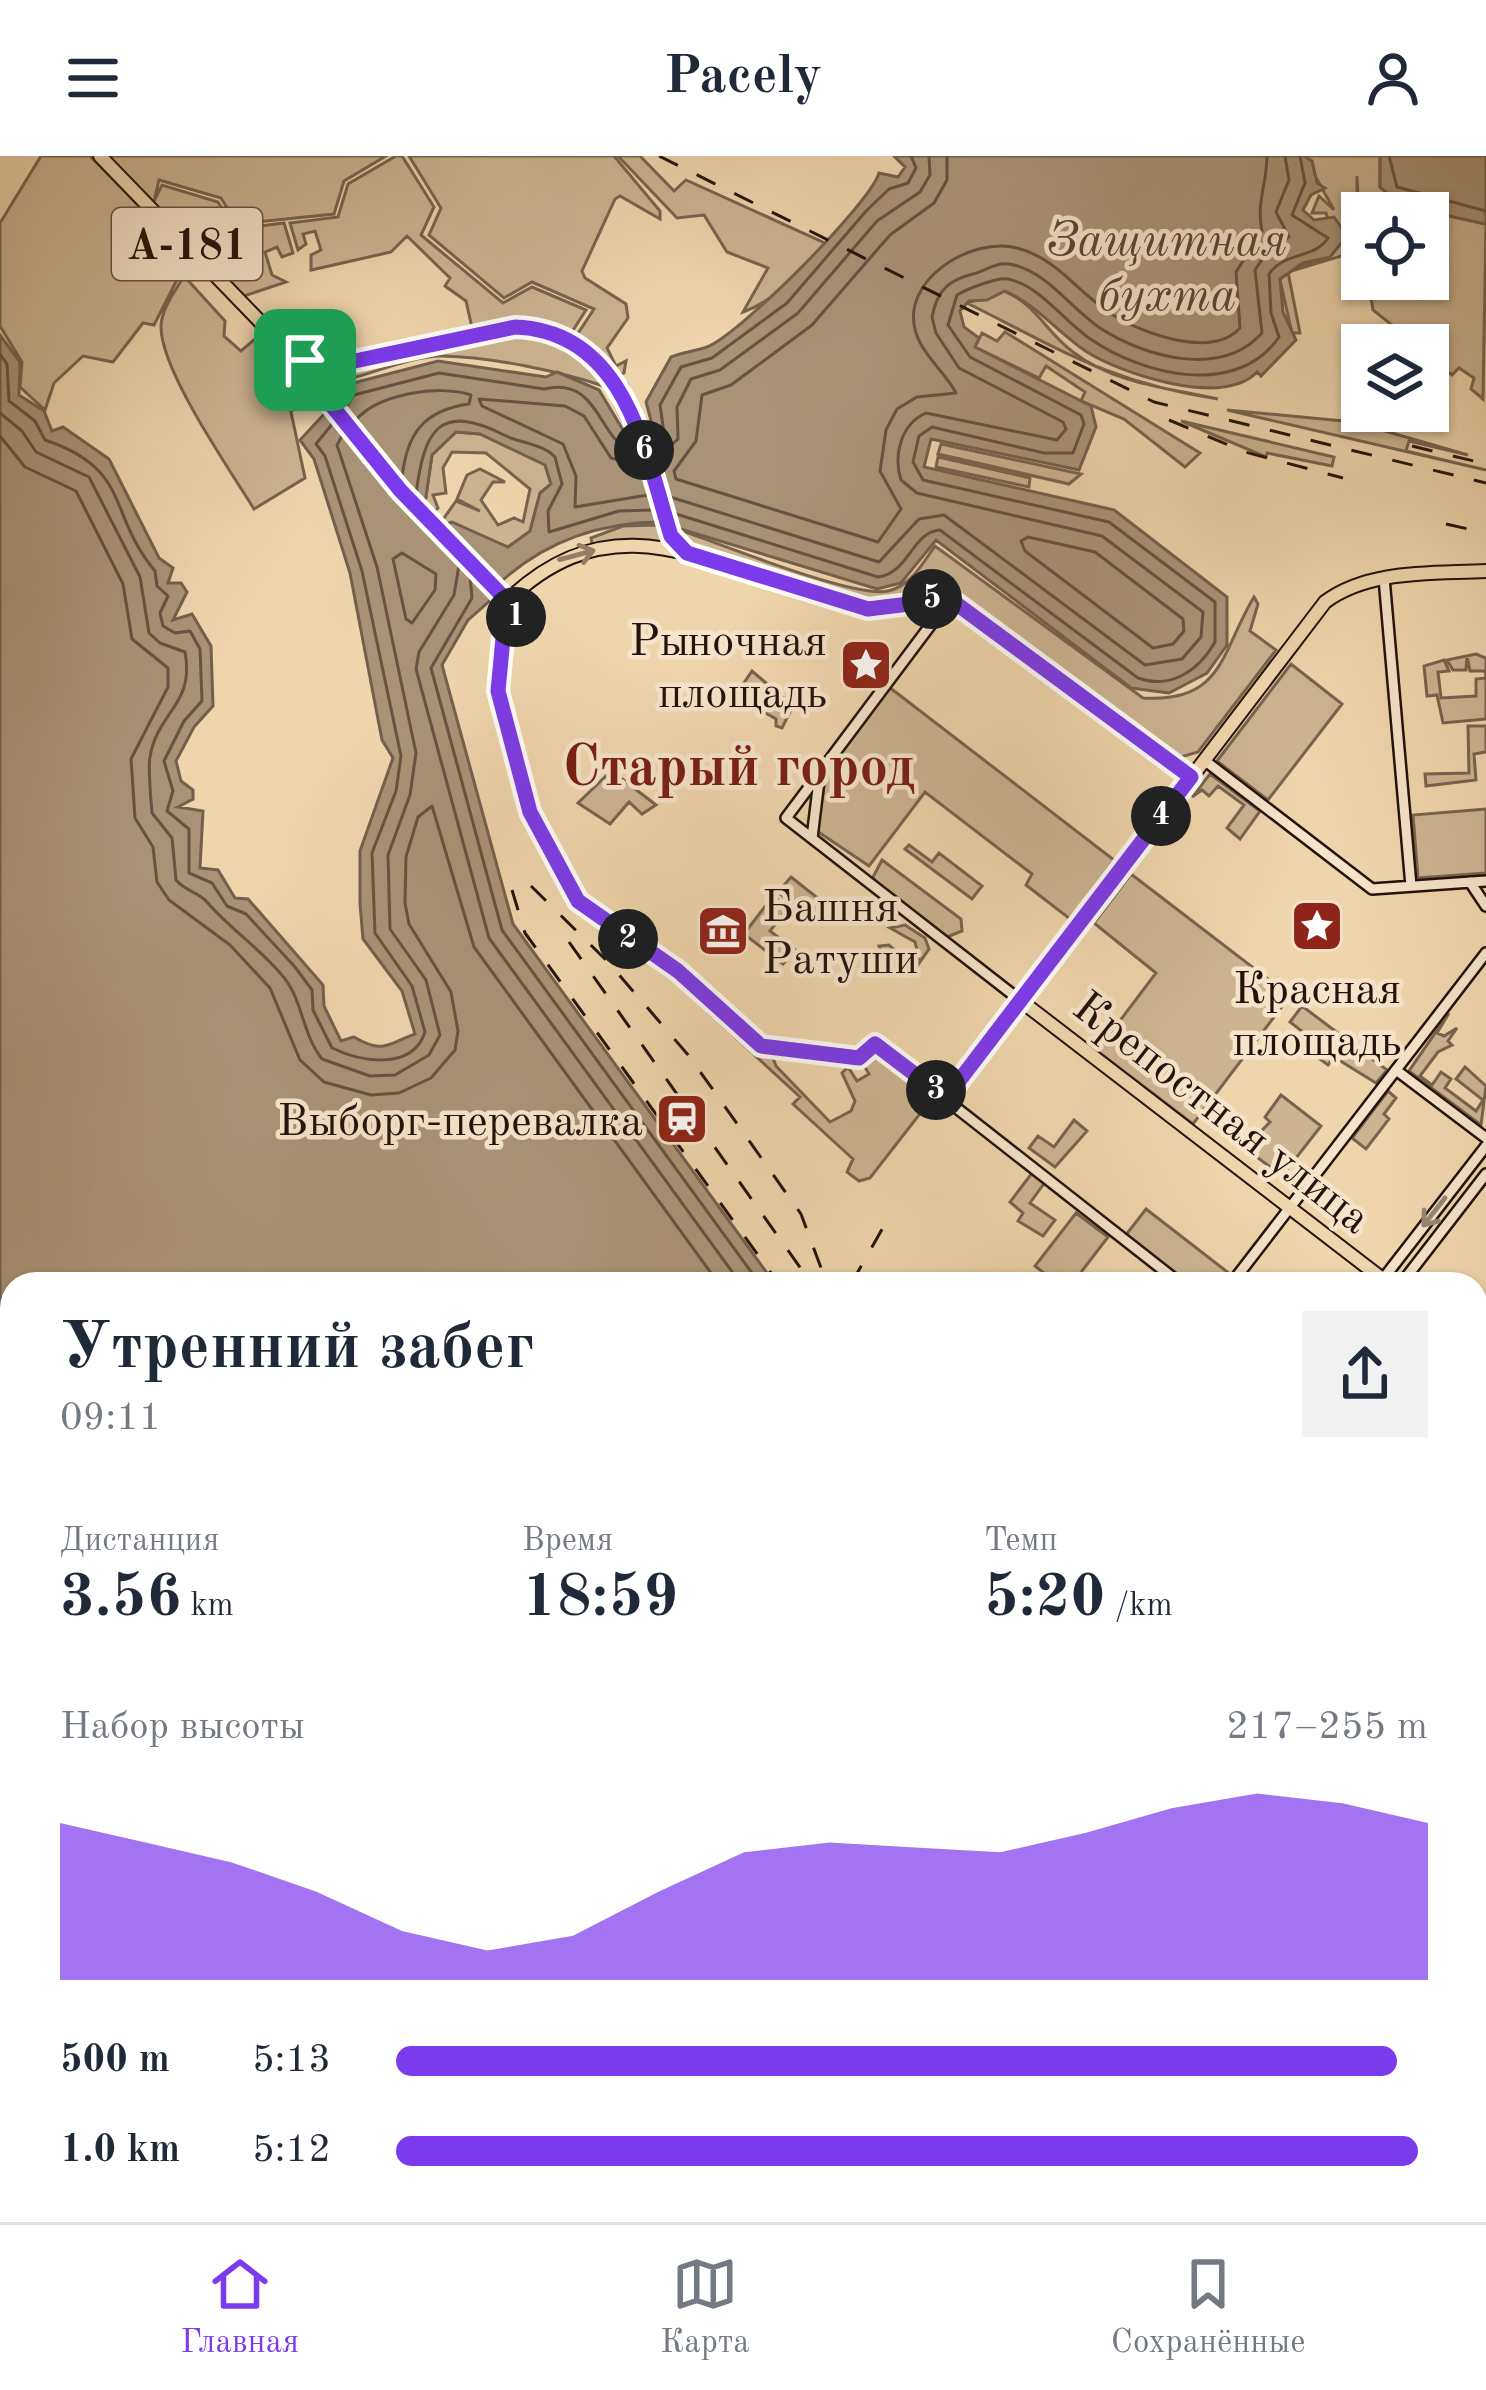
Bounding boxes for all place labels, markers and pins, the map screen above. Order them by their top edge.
pin [254,309,356,411]
pin: 6 [614,420,674,480]
pin: 5 [902,569,962,629]
pin: 1 [486,587,546,647]
place label: Рыночная площадь [629,621,827,718]
place icon: Рыночная площадь [838,637,894,693]
pin: 4 [1131,786,1191,846]
place label: Башня Ратуши [762,887,918,984]
place icon: Красная площадь [1289,898,1345,954]
museum icon: Башня Ратуши [695,903,751,959]
pin: 2 [598,909,658,969]
place label: Красная площадь [1232,969,1402,1066]
pin: 3 [906,1060,966,1120]
station icon: Выборг-перевалка [654,1091,710,1147]
place label: Выборг-перевалка [277,1101,643,1146]

